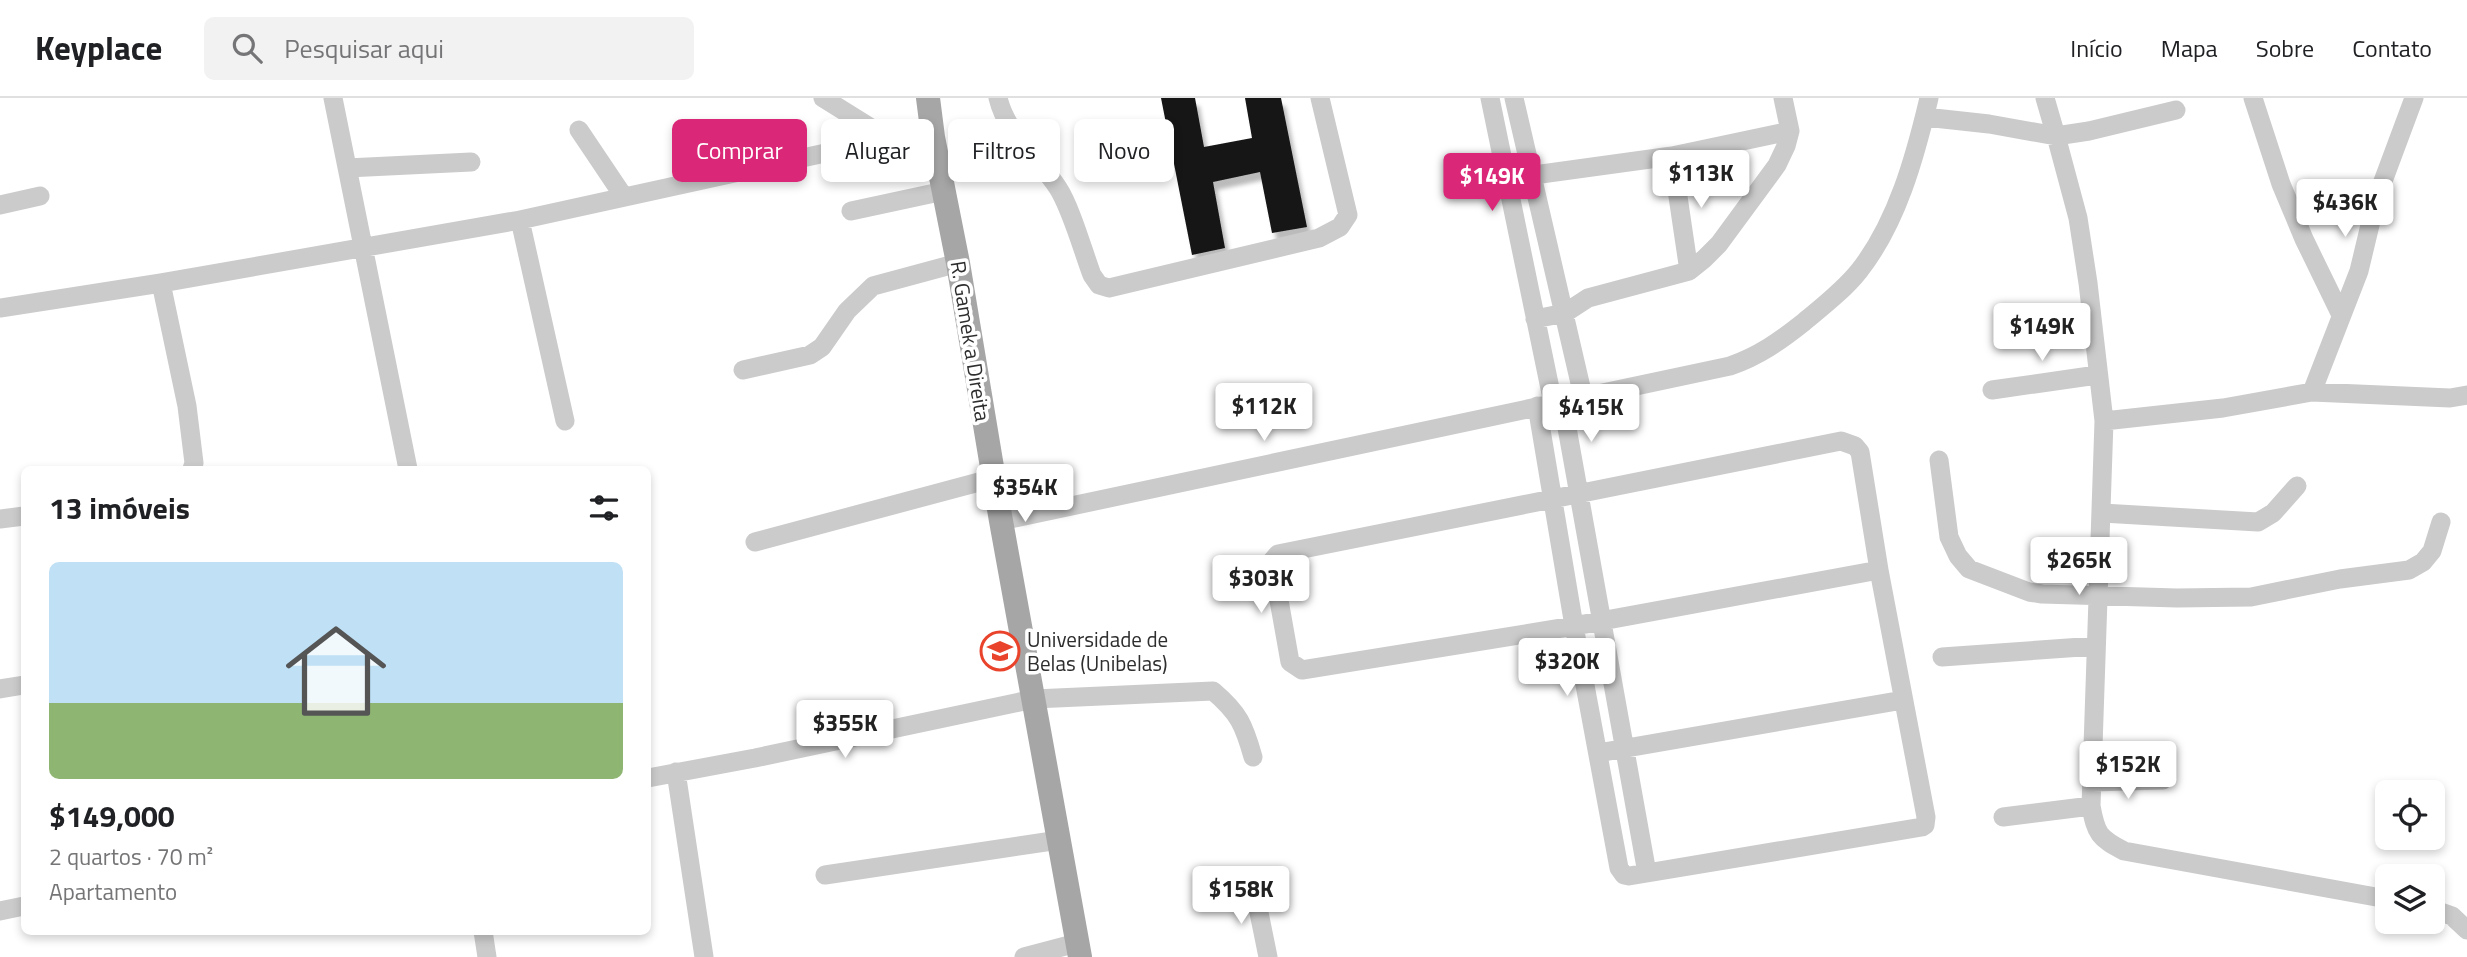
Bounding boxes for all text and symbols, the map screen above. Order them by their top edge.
search box [204,17,694,80]
text: Keyplace [35,23,162,73]
icon: search [228,29,266,67]
text: Pesquisar aqui [284,29,444,68]
text: Início [2070,30,2123,66]
text: Mapa [2161,30,2218,66]
text: Sobre [2256,30,2314,66]
text: Contato [2352,30,2432,66]
chip: Comprar [672,119,807,182]
chip: Alugar [821,119,934,182]
chip: Filtros [948,119,1060,182]
chip: Novo [1074,119,1174,182]
pin: $113K [1652,150,1750,210]
pin: $149K [1443,153,1541,213]
text: $113K [1668,155,1734,190]
text: $149K [1459,158,1525,193]
pin: $436K [2296,180,2394,239]
text: $436K [2312,184,2378,219]
street label: R. Gamek a Direita [943,259,1000,424]
pin: $149K [1993,303,2091,363]
text: $149K [2009,308,2075,343]
pin: $112K [1215,384,1313,443]
pin: $415K [1542,384,1640,444]
text: $112K [1231,388,1297,423]
text: $415K [1558,389,1624,424]
pin: $354K [976,464,1074,524]
text: $354K [992,469,1058,504]
text: 13 imóveis [49,485,190,531]
icon: filters [585,489,623,527]
pin: $265K [2030,538,2128,597]
text: $265K [2046,542,2112,577]
pin: $303K [1212,556,1310,615]
text: $303K [1228,560,1294,595]
icon: home [273,608,399,734]
place label: Universidade de Belas (Unibelas) [1027,623,1168,679]
school or university icon: Universidade de Belas (Unibelas) [979,630,1021,672]
pin: $320K [1518,638,1616,698]
text: $320K [1534,643,1600,678]
pin: $355K [796,700,894,760]
text: $355K [812,705,878,740]
pin: $152K [2079,742,2177,801]
text: $152K [2095,746,2161,781]
map controls [2375,780,2445,934]
button: locate [2375,780,2445,850]
text: $149,000 [49,793,175,839]
text: 2 quartos · 70 m² [49,839,213,874]
button: layers [2375,864,2445,934]
pin: $158K [1192,866,1290,926]
text: $158K [1208,871,1274,906]
text: Apartamento [49,874,177,909]

